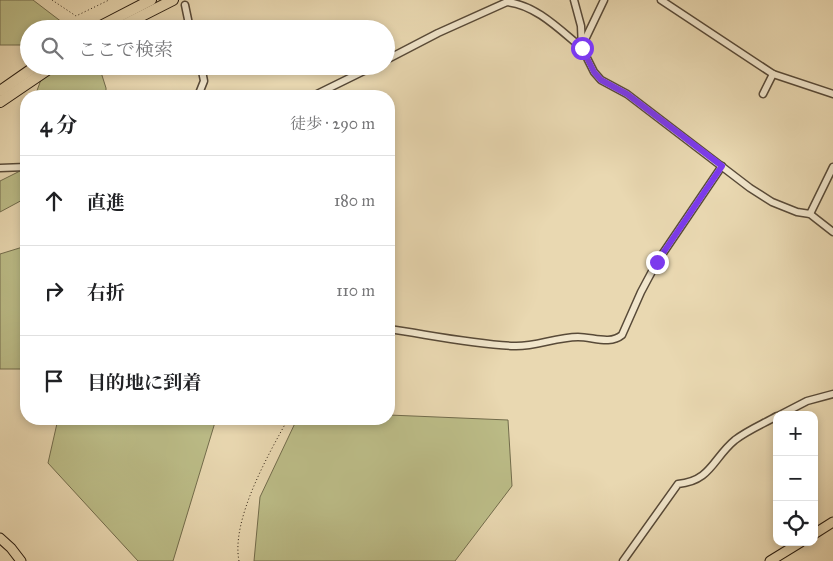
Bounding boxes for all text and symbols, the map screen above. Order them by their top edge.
search box [20,20,395,75]
icon: search [38,34,66,62]
route start [571,37,594,60]
text: ここで検索 [78,38,173,61]
text: 4 分 [40,112,77,138]
text: 徒歩 · 290 m [290,114,375,133]
icon: ahead [40,187,68,215]
text: 直進 [87,191,125,214]
text: 180 m [334,191,375,210]
route end [646,251,669,274]
icon: right [40,277,68,305]
text: 右折 [87,281,125,304]
text: 110 m [336,281,375,300]
icon: arrive [40,367,68,395]
text: 目的地に到着 [87,371,201,394]
map controls [773,411,818,546]
button: + [773,411,818,456]
button: − [773,456,818,501]
button: locate [773,501,818,546]

